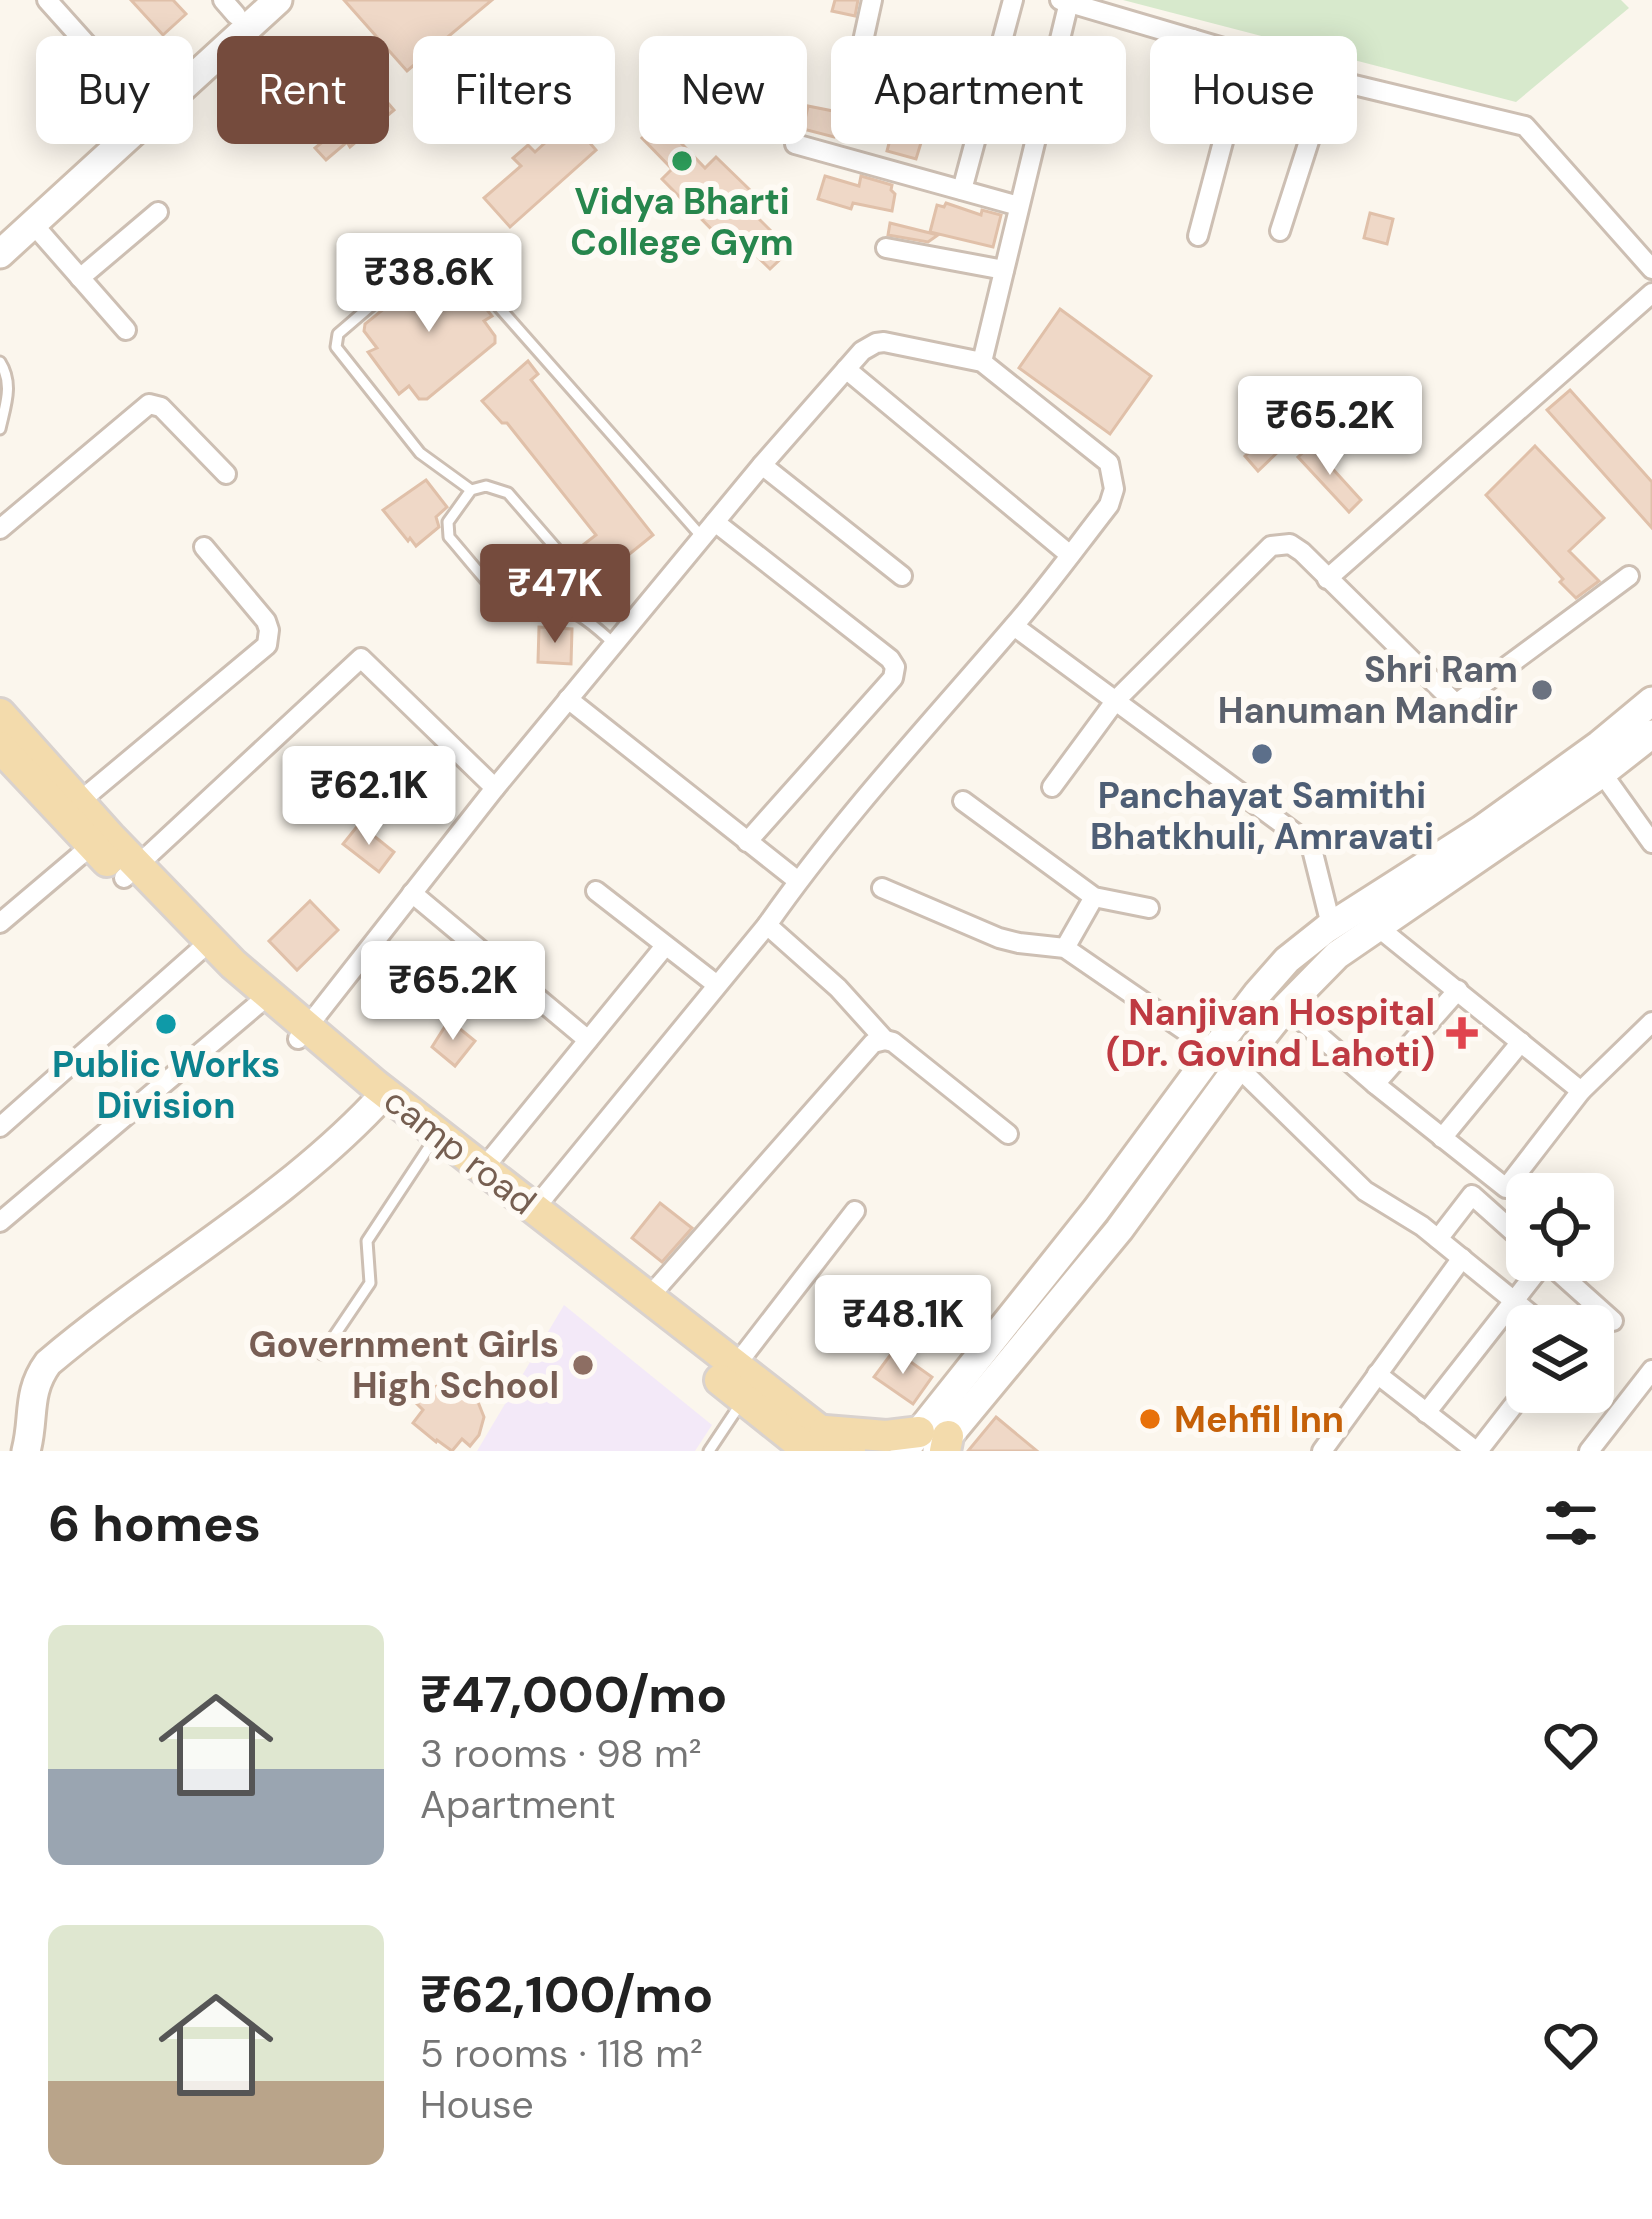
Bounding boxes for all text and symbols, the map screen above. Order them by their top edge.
chip: Buy [36,36,193,144]
chip: Rent [217,36,389,144]
chip: Filters [413,36,615,144]
chip: New [639,36,807,144]
chip: Apartment [831,36,1126,144]
chip: House [1150,36,1357,144]
marker: Vidya Bharti College Gym [669,148,695,174]
place label: Vidya Bharti College Gym [570,178,794,266]
pin: ₹38.6K [331,233,527,335]
text: ₹38.6K [363,246,495,297]
pin: ₹65.2K [1232,376,1428,478]
text: ₹65.2K [1265,389,1395,440]
pin: ₹47K [484,544,626,646]
text: ₹47K [507,557,603,608]
place label: Shri Ram Hanuman Mandir [1218,646,1518,734]
marker: Shri Ram Hanuman Mandir [1529,677,1555,703]
marker: Panchayat Samithi Bhatkhuli, Amravati [1249,741,1275,767]
pin: ₹62.1K [271,746,467,848]
text: ₹62.1K [310,759,429,810]
place label: Panchayat Samithi Bhatkhuli, Amravati [1090,772,1434,860]
pin: ₹65.2K [355,941,551,1043]
text: ₹65.2K [388,954,518,1005]
place label: Nanjivan Hospital (Dr. Govind Lahoti) [1106,989,1435,1077]
marker: Public Works Division [153,1011,179,1037]
marker: Nanjivan Hospital (Dr. Govind Lahoti) [1446,1017,1478,1049]
place label: Public Works Division [52,1041,280,1129]
street label: camp road [374,1077,546,1225]
map controls [1506,1173,1614,1413]
button: locate [1506,1173,1614,1281]
pin: ₹48.1K [805,1275,1001,1377]
text: ₹48.1K [842,1288,964,1339]
button: layers [1506,1305,1614,1413]
place label: Government Girls High School [249,1321,559,1409]
marker: Government Girls High School [570,1352,596,1378]
place label: Mehfil Inn [1174,1396,1344,1443]
marker: Mehfil Inn [1137,1406,1163,1432]
text: 6 homes [48,1490,261,1557]
icon: filters [1538,1490,1604,1556]
text: ₹47,000/mo [420,1661,727,1728]
icon: home [144,1673,288,1817]
icon: heart [1538,1712,1604,1778]
text: 3 rooms · 98 m² [420,1728,702,1779]
text: Apartment [420,1779,616,1830]
text: ₹62,100/mo [420,1961,713,2028]
icon: home [144,1973,288,2117]
icon: heart [1538,2012,1604,2078]
text: 5 rooms · 118 m² [420,2028,703,2079]
text: House [420,2079,534,2130]

